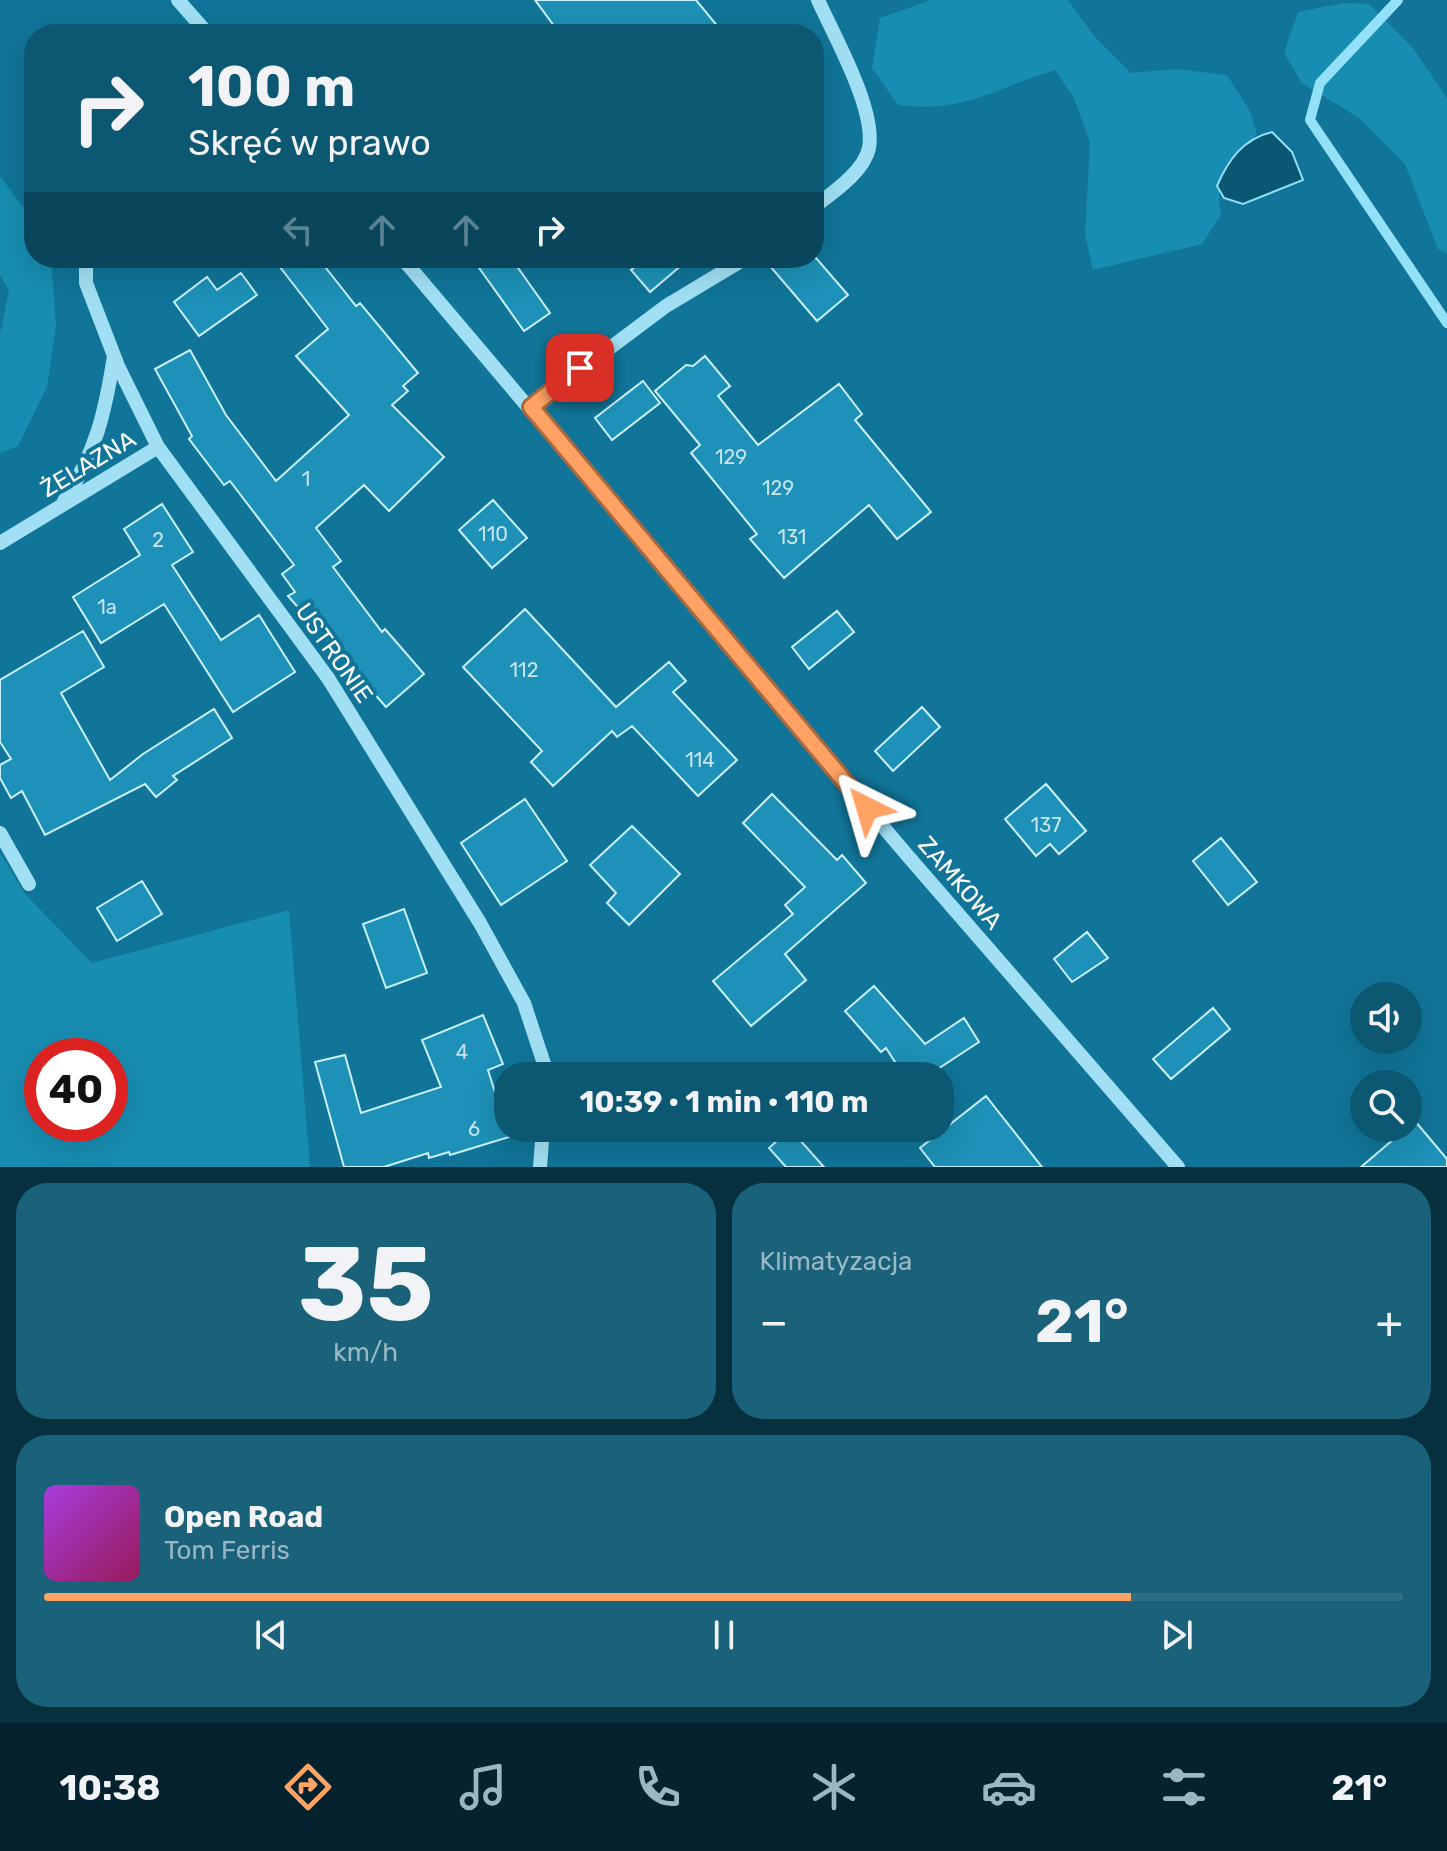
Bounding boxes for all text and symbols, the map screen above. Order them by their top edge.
text: 100 m [188,54,355,120]
icon: right [56,56,160,160]
text: Skręć w prawo [188,121,431,164]
icon: left [276,208,320,252]
icon: ahead [360,208,404,252]
icon: ahead [444,208,488,252]
icon: right [528,208,572,252]
pin [546,334,614,402]
icon: arrive [558,346,602,390]
street label: ŻELAZNA [35,425,141,503]
house number: 129 [715,445,747,469]
house number: 1 [302,467,310,491]
house number: 129 [762,476,794,500]
house number: 110 [478,522,508,546]
house number: 131 [778,525,806,549]
house number: 2 [152,528,164,552]
house number: 1a [97,595,117,619]
street label: USTRONIE [289,598,379,708]
house number: 112 [510,658,538,682]
house number: 114 [685,748,715,772]
position arrow [825,766,909,850]
house number: 137 [1031,813,1061,837]
street label: ZAMKOWA [912,831,1008,935]
map controls [1350,982,1422,1142]
button: sound [1350,982,1422,1054]
speed limit sign: 40 [24,1038,128,1142]
house number: 4 [456,1040,468,1064]
button: search [1350,1070,1422,1142]
text: 10:39 · 1 min · 110 m [579,1084,869,1120]
house number: 6 [468,1117,480,1141]
text: 35 [298,1223,434,1346]
text: Klimatyzacja [760,1246,912,1277]
text: 21° [1035,1286,1129,1357]
text: − [760,1296,788,1348]
text: + [1376,1296,1403,1348]
text: km/h [333,1337,398,1368]
text: Open Road [164,1499,323,1535]
text: Tom Ferris [164,1535,290,1566]
icon: previous [249,1613,293,1657]
icon: pause [702,1613,746,1657]
icon: next [1155,1613,1199,1657]
icon: directions [280,1759,336,1815]
icon: music [455,1759,511,1815]
icon: phone [630,1759,686,1815]
icon: climate [806,1759,862,1815]
icon: car [981,1759,1037,1815]
icon: filters [1156,1759,1212,1815]
text: 10:38 [60,1766,161,1809]
text: 21° [1331,1766,1387,1809]

